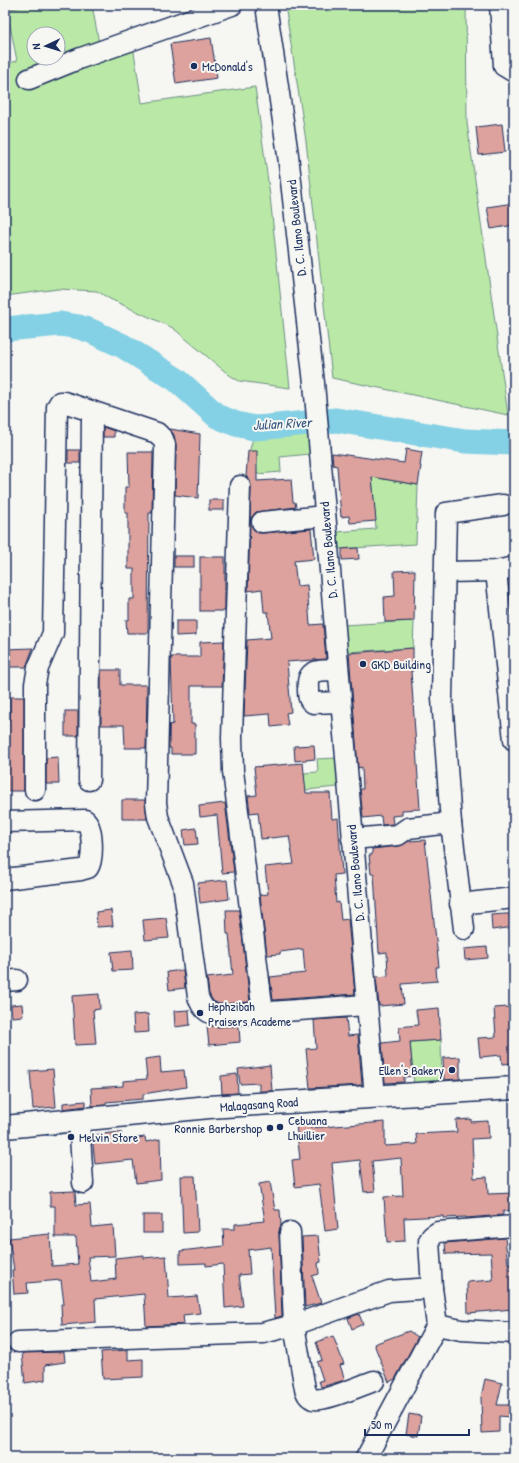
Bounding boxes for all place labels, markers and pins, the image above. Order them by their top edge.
place label: McDonald's [202,57,253,75]
marker: McDonald's [189,61,199,71]
place label: GKD Building [371,655,431,673]
marker: GKD Building [358,659,368,669]
place label: Hephzibah Praisers Academe [208,997,291,1030]
marker: Hephzibah Praisers Academe [195,1008,205,1018]
place label: Ellen's Bakery [379,1061,444,1079]
marker: Ellen's Bakery [447,1065,457,1075]
place label: Cebuana Lhuillier [288,1111,327,1144]
place label: Ronnie Barbershop [175,1119,262,1137]
marker: Cebuana Lhuillier [275,1122,285,1132]
marker: Ronnie Barbershop [265,1123,275,1133]
place label: Melvin Store [79,1128,138,1146]
marker: Melvin Store [66,1132,76,1142]

